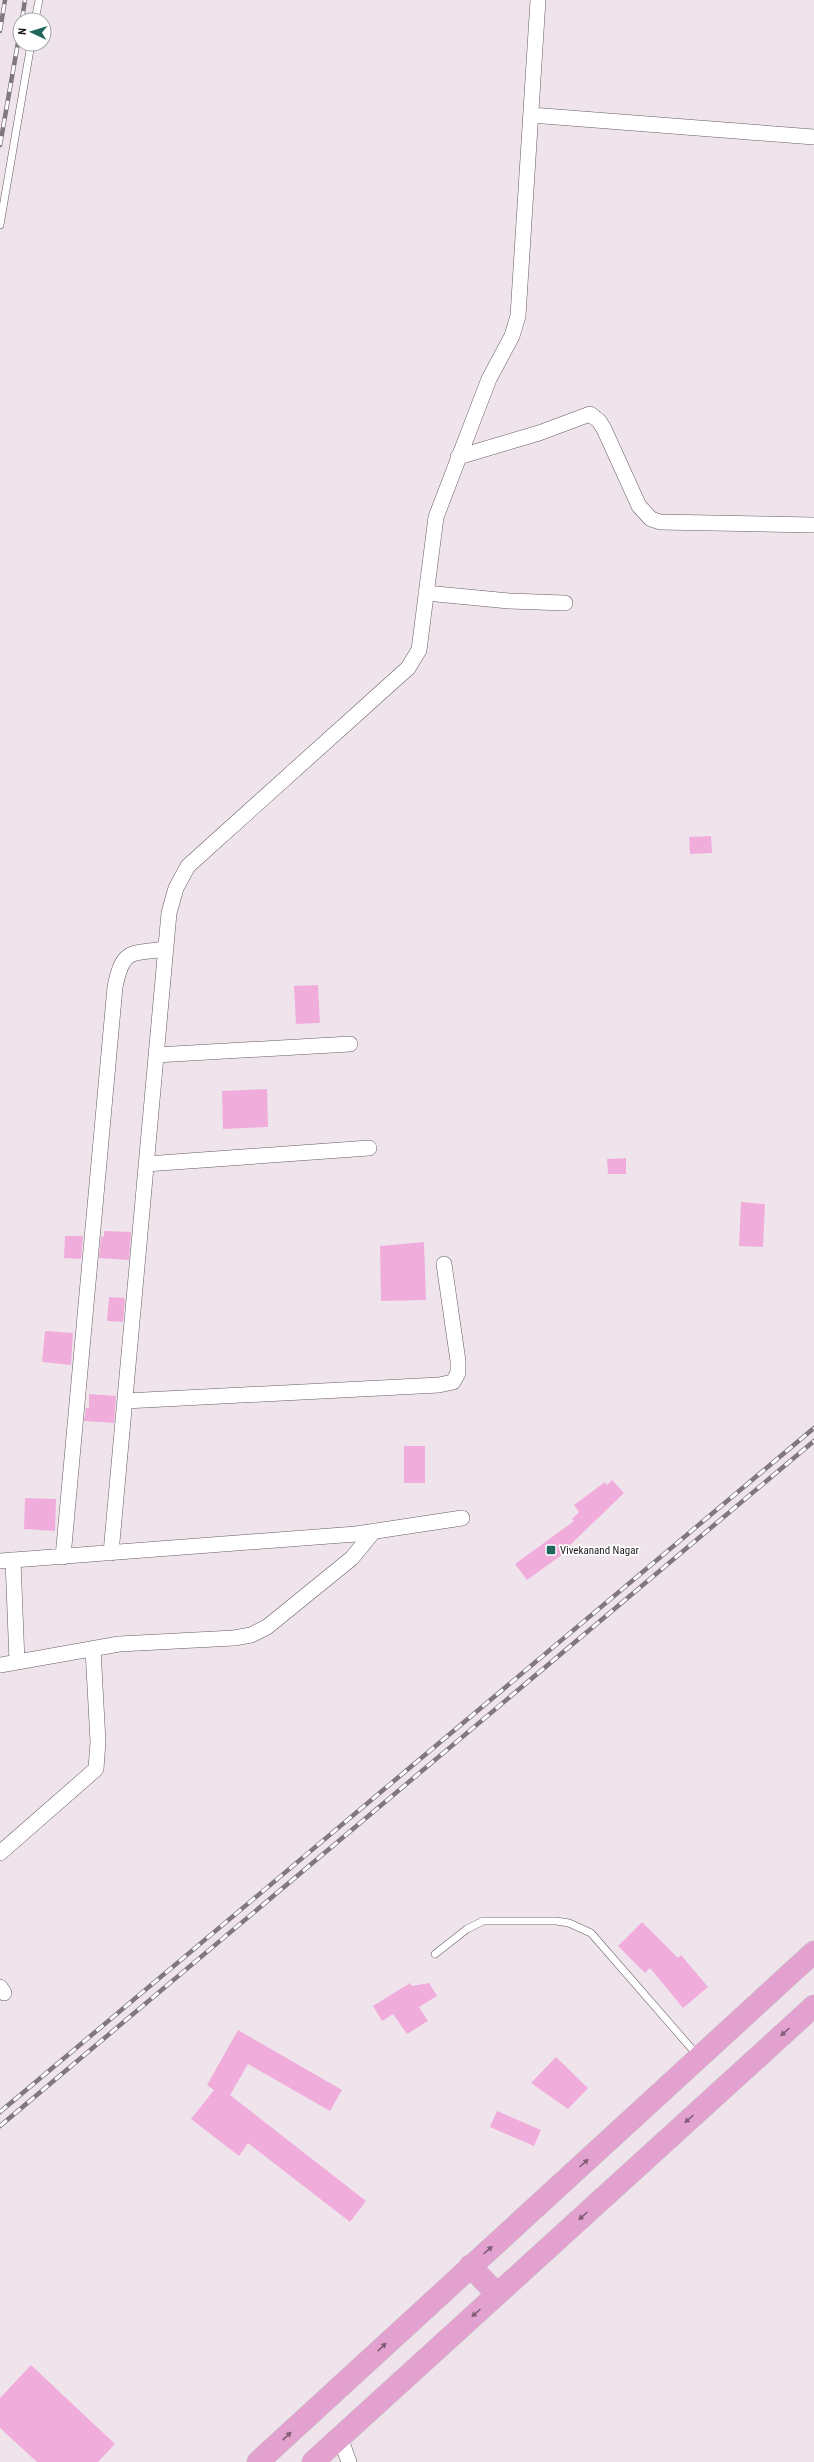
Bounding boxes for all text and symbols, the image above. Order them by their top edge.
north arrow [12,12,52,52]
text: N [16,27,29,35]
marker: Vivekanand Nagar [545,1544,557,1556]
place label: Vivekanand Nagar [560,1544,639,1557]
one-way arrow [780,2027,790,2037]
one-way arrow [684,2115,694,2124]
one-way arrow [579,2158,590,2167]
one-way arrow [577,2212,588,2221]
one-way arrow [483,2245,493,2255]
one-way arrow [471,2309,481,2318]
one-way arrow [377,2343,387,2352]
one-way arrow [281,2431,292,2440]

